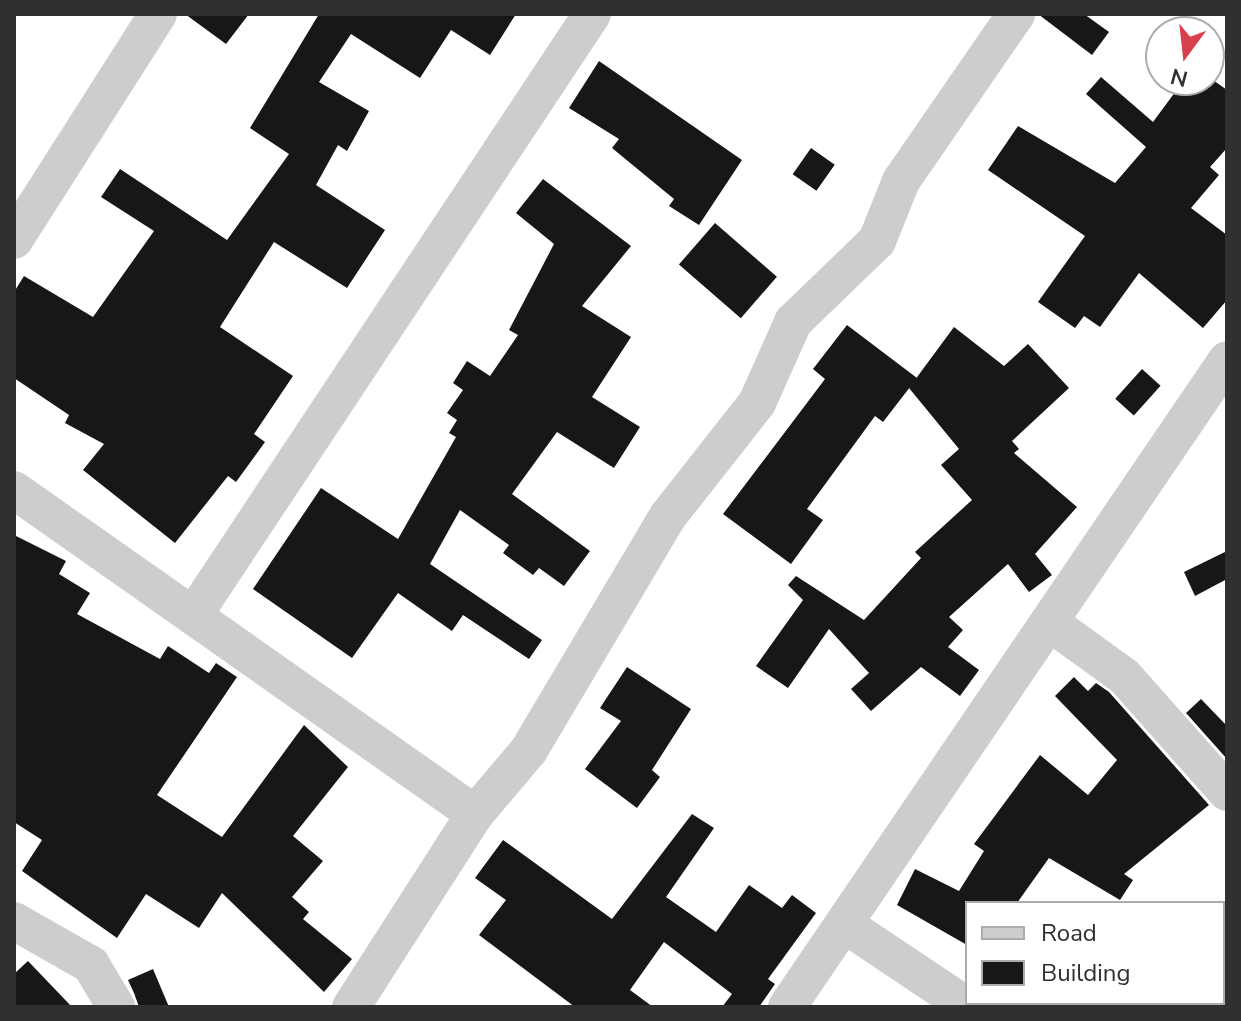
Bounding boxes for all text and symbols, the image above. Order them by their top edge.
north arrow [1145,16,1225,96]
text: N [1167,61,1191,94]
legend [965,901,1225,1005]
text: Road [1041,917,1097,949]
text: Building [1041,957,1131,989]

